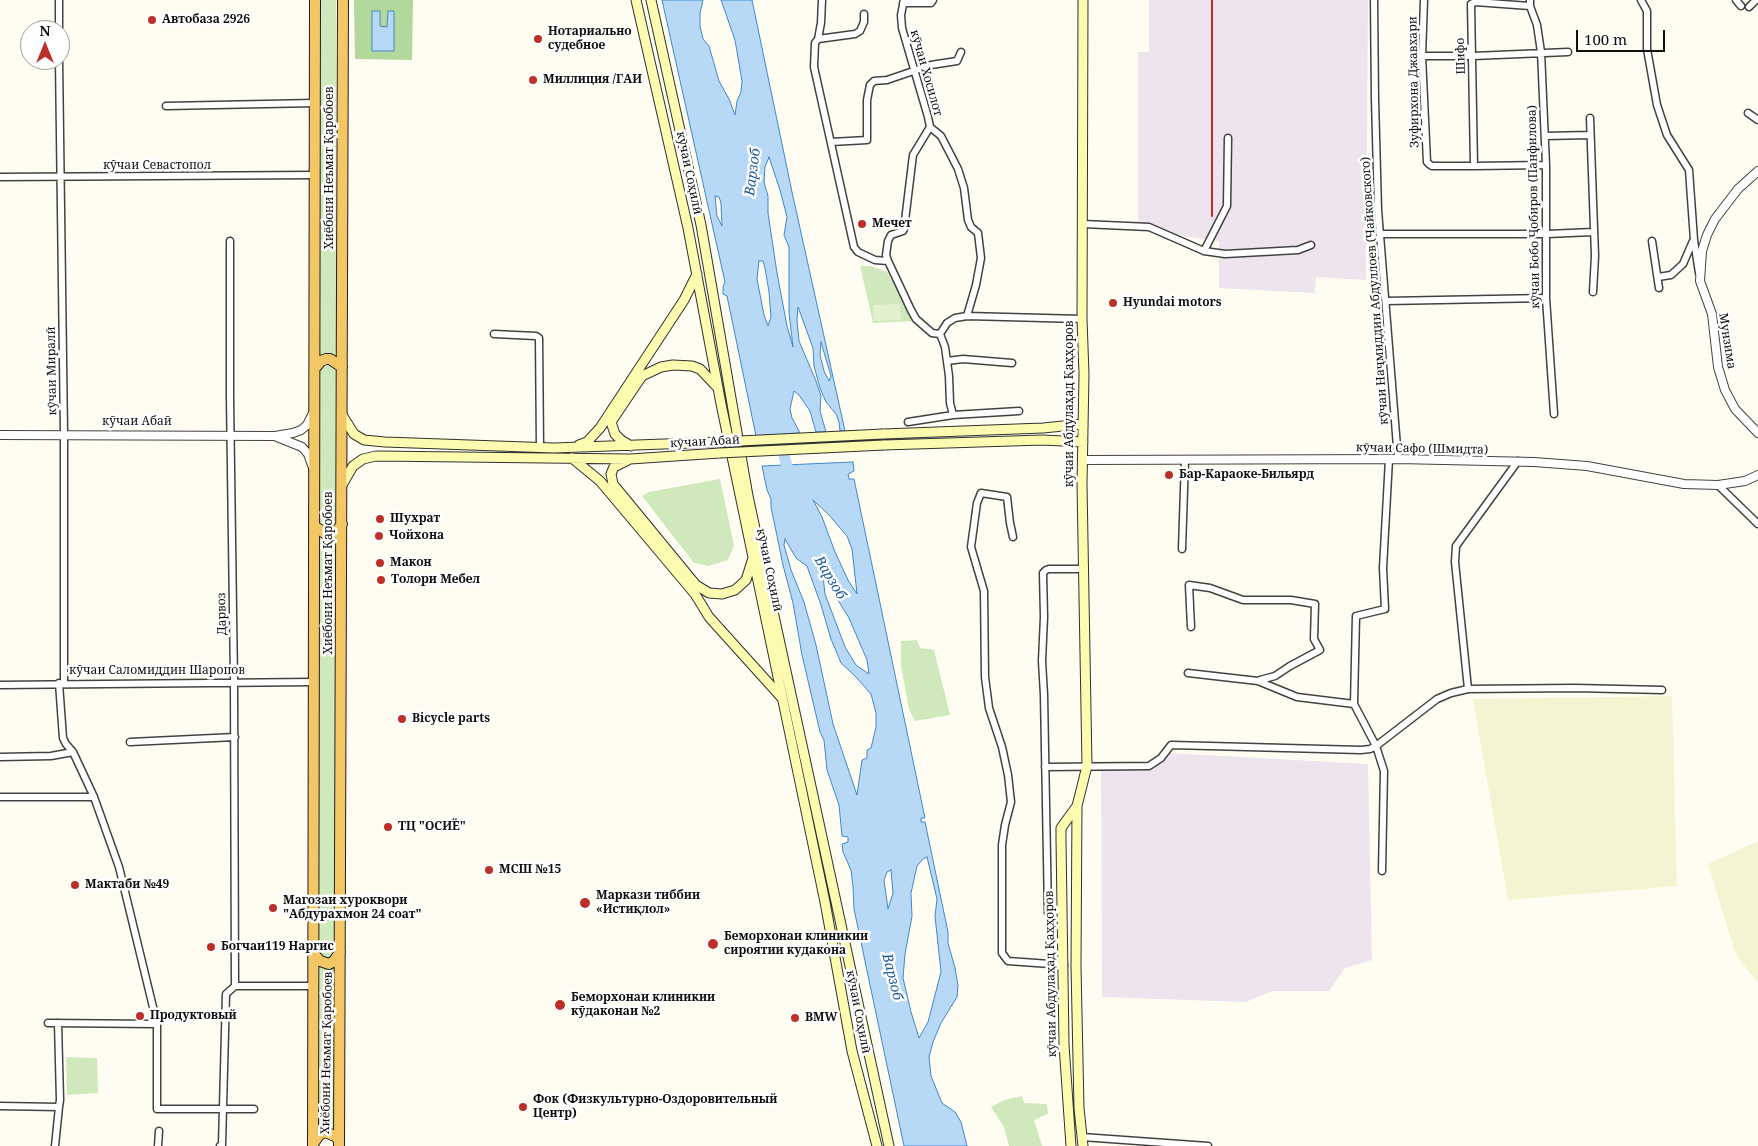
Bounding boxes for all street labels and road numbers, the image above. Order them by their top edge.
street label: Зуфирхона Джавхари [1406,16,1422,148]
street label: кӯчаи Хосилот [907,28,945,118]
street label: Шифо [1453,37,1469,75]
street label: Хиёбони Неъмат Қаробоев [323,87,337,249]
street label: кӯчаи Бобо Ҷобиров (Панфилова) [1525,105,1543,309]
street label: кӯчаи Соҳилӣ [673,130,705,216]
street label: кӯчаи Наҷмиддин Абдуллоев (Чайковского) [1358,156,1392,426]
street label: кӯчаи Севастопол [103,159,211,173]
street label: Мунзима [1715,312,1739,370]
street label: кӯчаи Абдулаҳад Қаҳҳоров [1063,321,1077,487]
street label: кӯчаи Миралӣ [44,326,60,416]
street label: кӯчаи Абаӣ [102,415,172,429]
street label: кӯчаи Абаӣ [670,433,740,451]
street label: кӯчаи Сафо (Шмидта) [1356,441,1488,457]
street label: Хиёбони Неъмат Қаробоев [322,492,336,654]
street label: кӯчаи Соҳилӣ [753,527,785,613]
street label: Дарвоз [214,593,230,635]
street label: кӯчаи Саломиддин Шаропов [69,664,245,678]
street label: кӯчаи Абдулаҳад Қаҳҳоров [1042,891,1060,1057]
street label: кӯчаи Соҳилӣ [843,969,873,1055]
street label: Хиёбони Неъмат Қаробоев [318,972,336,1134]

